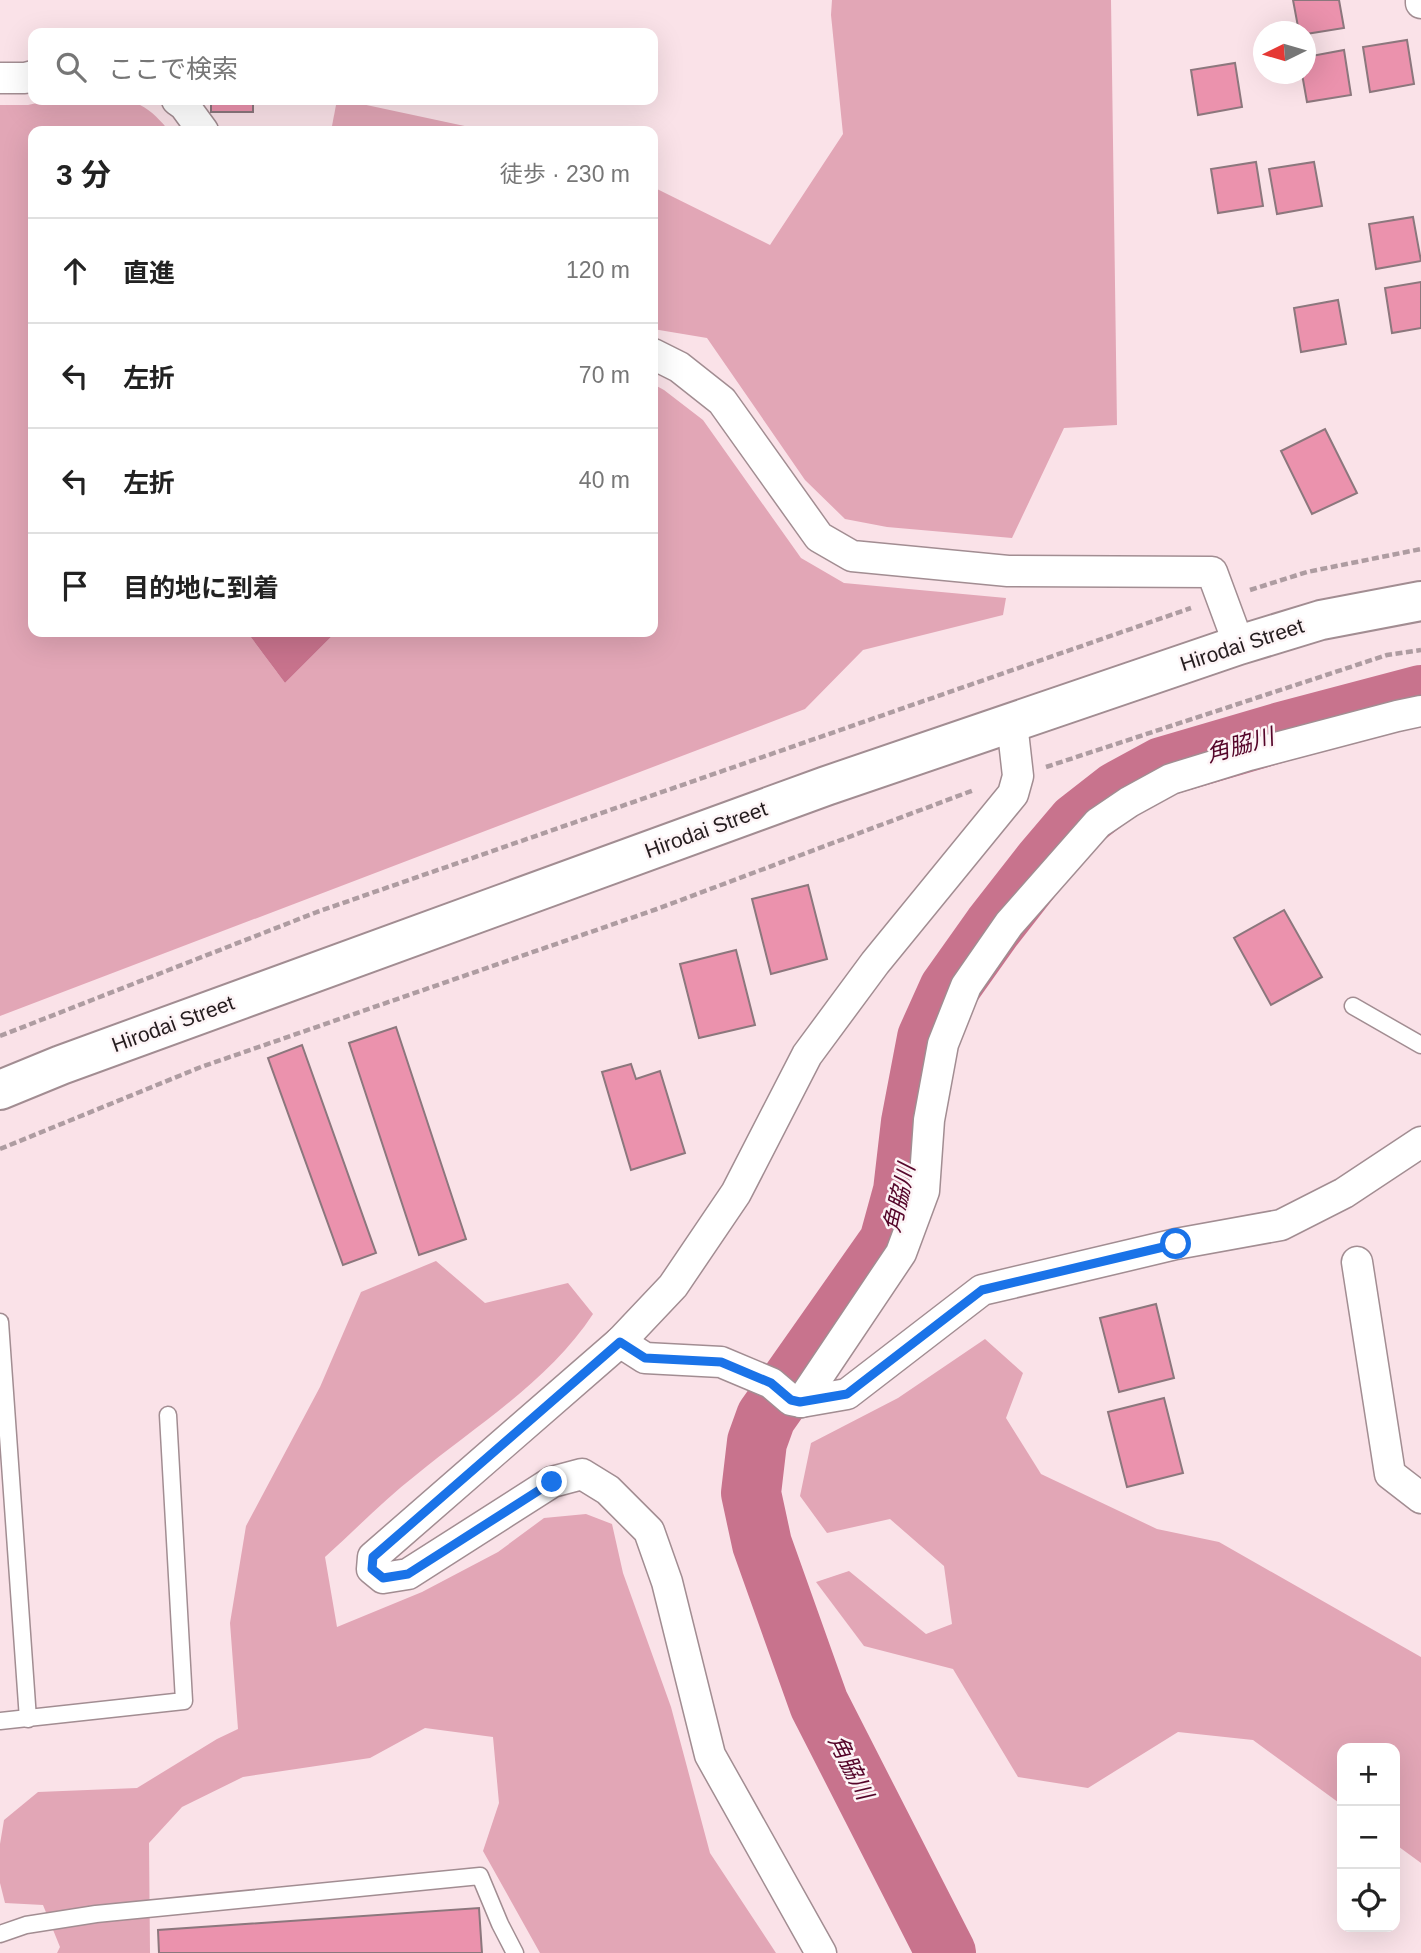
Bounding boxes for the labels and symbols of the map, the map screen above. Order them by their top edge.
north arrow [1253,21,1316,84]
street label: Hirodai Street [1177,614,1307,675]
water label: 角脇川 [1203,722,1280,767]
street label: Hirodai Street [642,797,770,862]
street label: Hirodai Street [109,991,237,1056]
water label: 角脇川 [879,1159,920,1235]
route start [1160,1228,1191,1259]
route end [536,1466,567,1497]
water label: 角脇川 [824,1730,880,1806]

